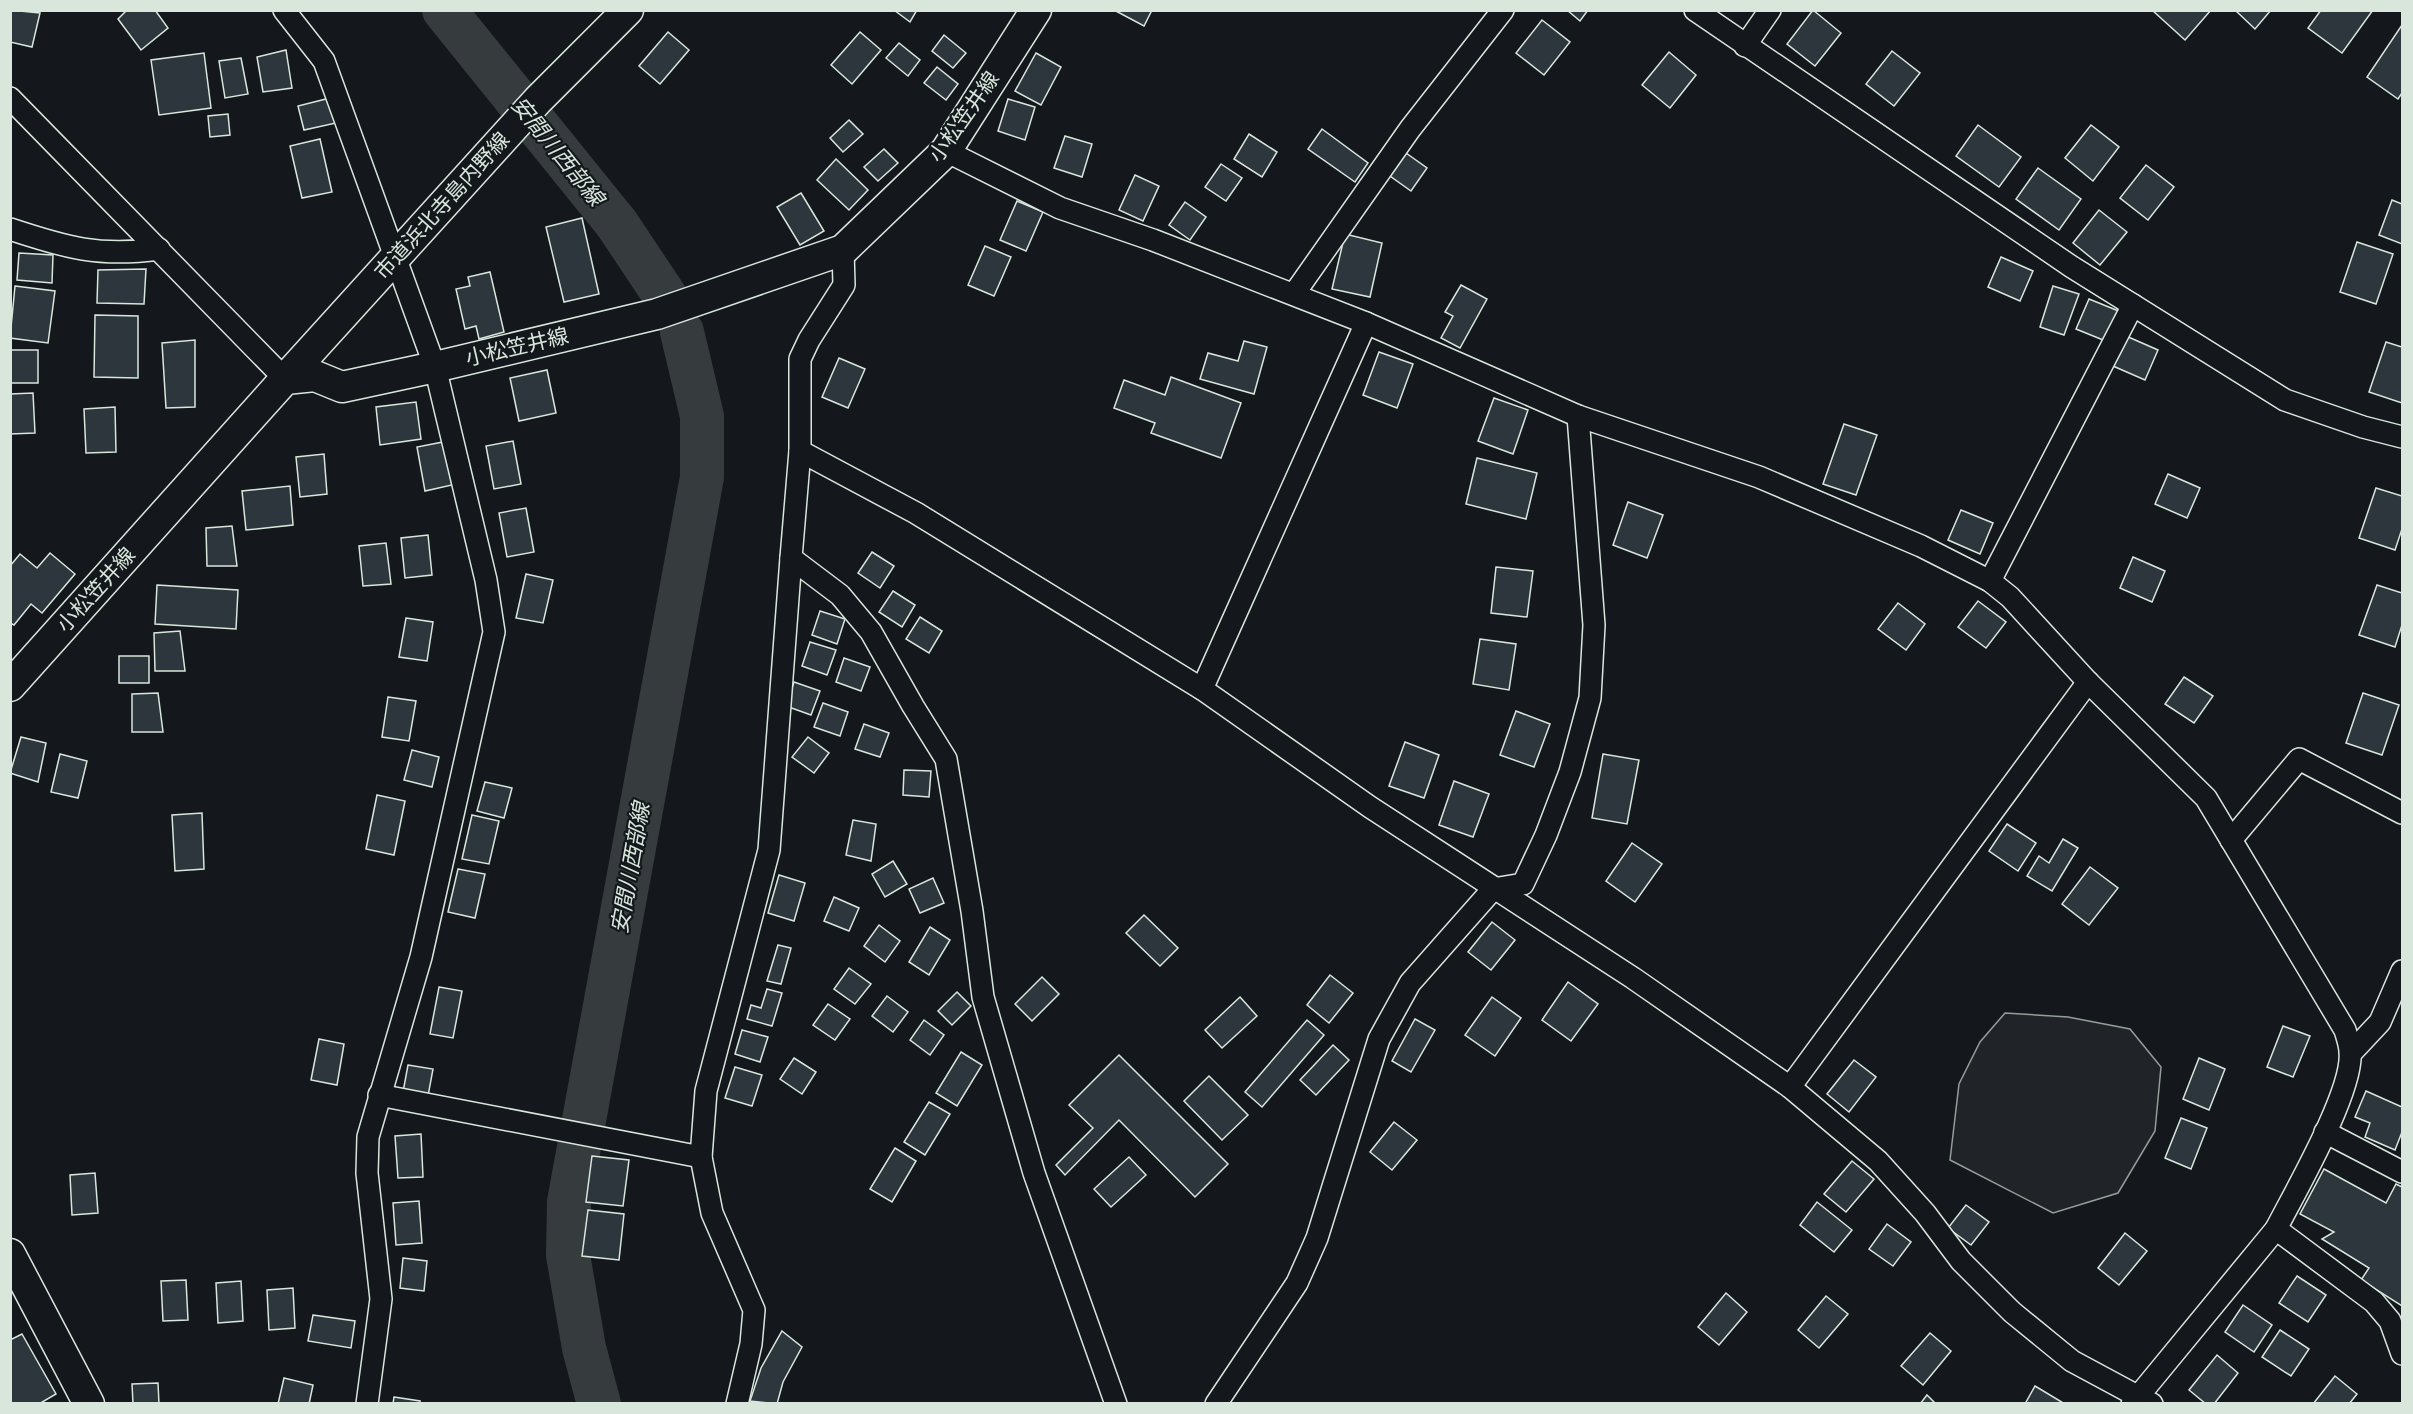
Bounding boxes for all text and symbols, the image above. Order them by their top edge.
street label: 小松笠井線 [922,66,1005,167]
water label: 安間川西部線 [506,91,612,213]
street label: 市道浜北寺島内野線 [368,126,515,285]
street label: 小松笠井線 [463,322,571,371]
street label: 小松笠井線 [50,542,141,638]
water label: 安間川西部線 [605,798,656,935]

